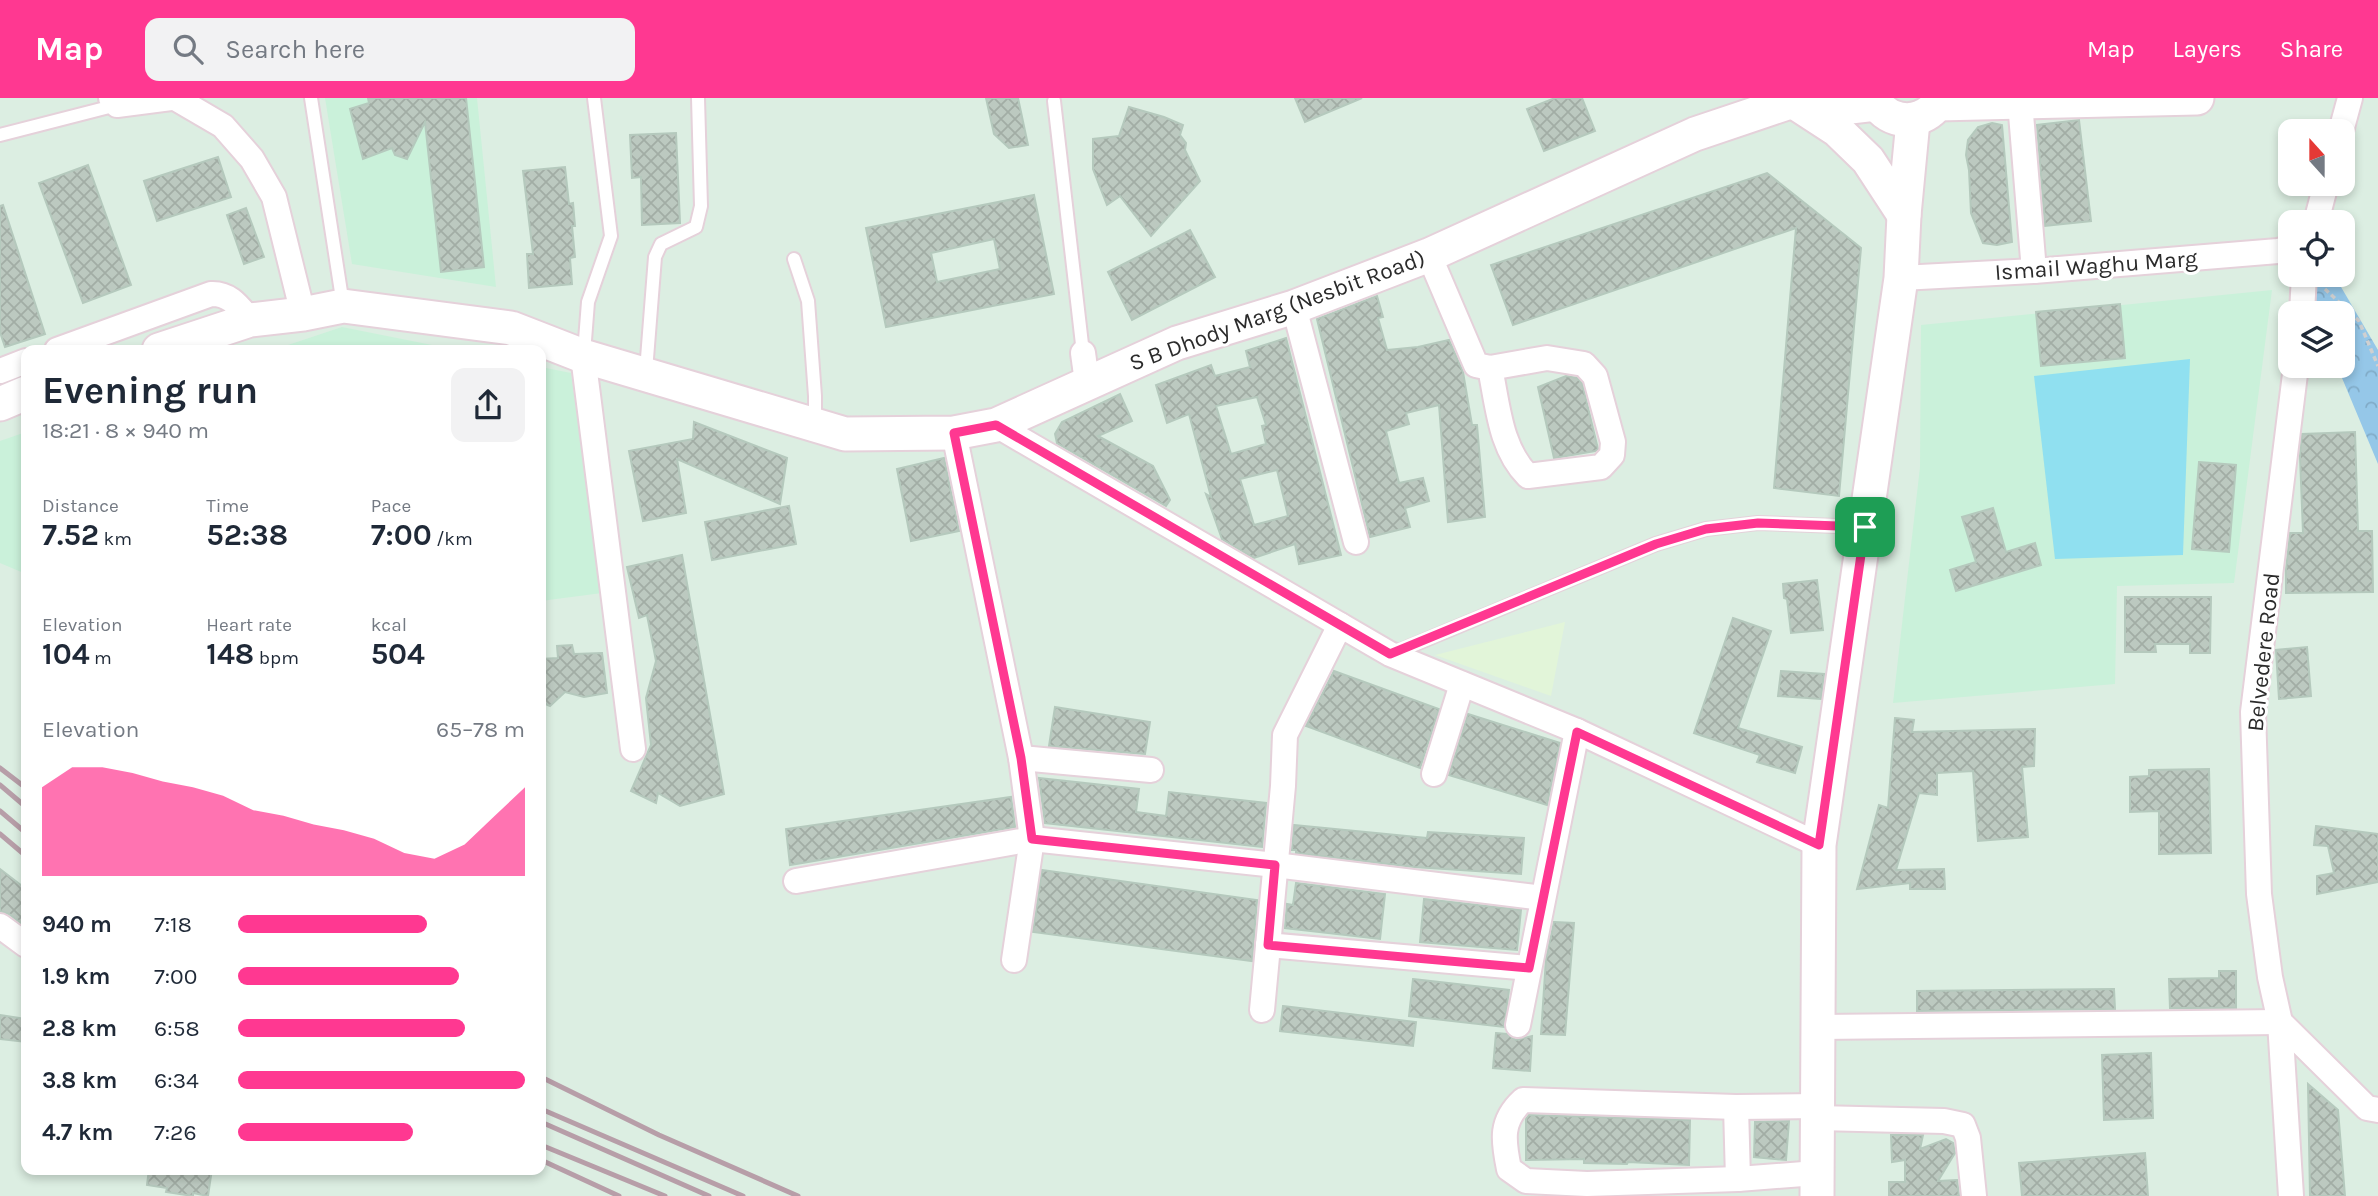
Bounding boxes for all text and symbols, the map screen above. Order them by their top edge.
search box [145,18,635,81]
text: Map [35,30,103,68]
icon: search [169,30,207,68]
text: Search here [225,34,365,65]
text: Map [2087,35,2135,63]
text: Layers [2173,35,2242,63]
text: Share [2280,35,2343,63]
north arrow [2278,119,2356,196]
map controls [2278,119,2355,378]
button: locate [2278,210,2355,287]
street label: S B Dhody Marg (Nesbit Road) [1126,244,1429,377]
street label: Ismail Waghu Marg [1994,245,2198,286]
button: layers [2278,301,2355,378]
text: Evening run [42,368,258,413]
button: share [451,368,525,442]
text: 18:21 · 8 × 940 m [42,417,209,444]
text: Distance [42,495,119,517]
text: Time [206,495,249,517]
text: Pace [371,495,411,517]
pin [1835,497,1895,557]
icon: arrive [1846,508,1884,546]
text: 7.52 [42,517,99,553]
text: 52:38 [206,517,288,553]
text: 7:00 [371,517,432,553]
text: km [99,528,132,550]
text: /km [432,528,473,550]
street label: Belvedere Road [2242,571,2285,733]
text: Elevation [42,614,122,636]
text: Heart rate [206,614,292,636]
text: kcal [371,614,407,636]
text: 104 [42,636,90,672]
text: 148 [206,636,254,672]
text: 504 [371,636,425,672]
text: m [90,647,112,669]
text: bpm [254,647,299,669]
text: Elevation [42,716,139,743]
text: 65–78 m [436,716,525,743]
text: 940 m [42,911,112,938]
text: 7:18 [154,911,192,938]
text: 1.9 km [42,963,110,990]
text: 7:00 [154,963,197,990]
text: 2.8 km [42,1015,117,1042]
text: 6:58 [154,1015,200,1042]
text: 3.8 km [42,1067,117,1094]
text: 6:34 [154,1067,199,1094]
text: 4.7 km [42,1119,113,1146]
text: 7:26 [154,1119,197,1146]

